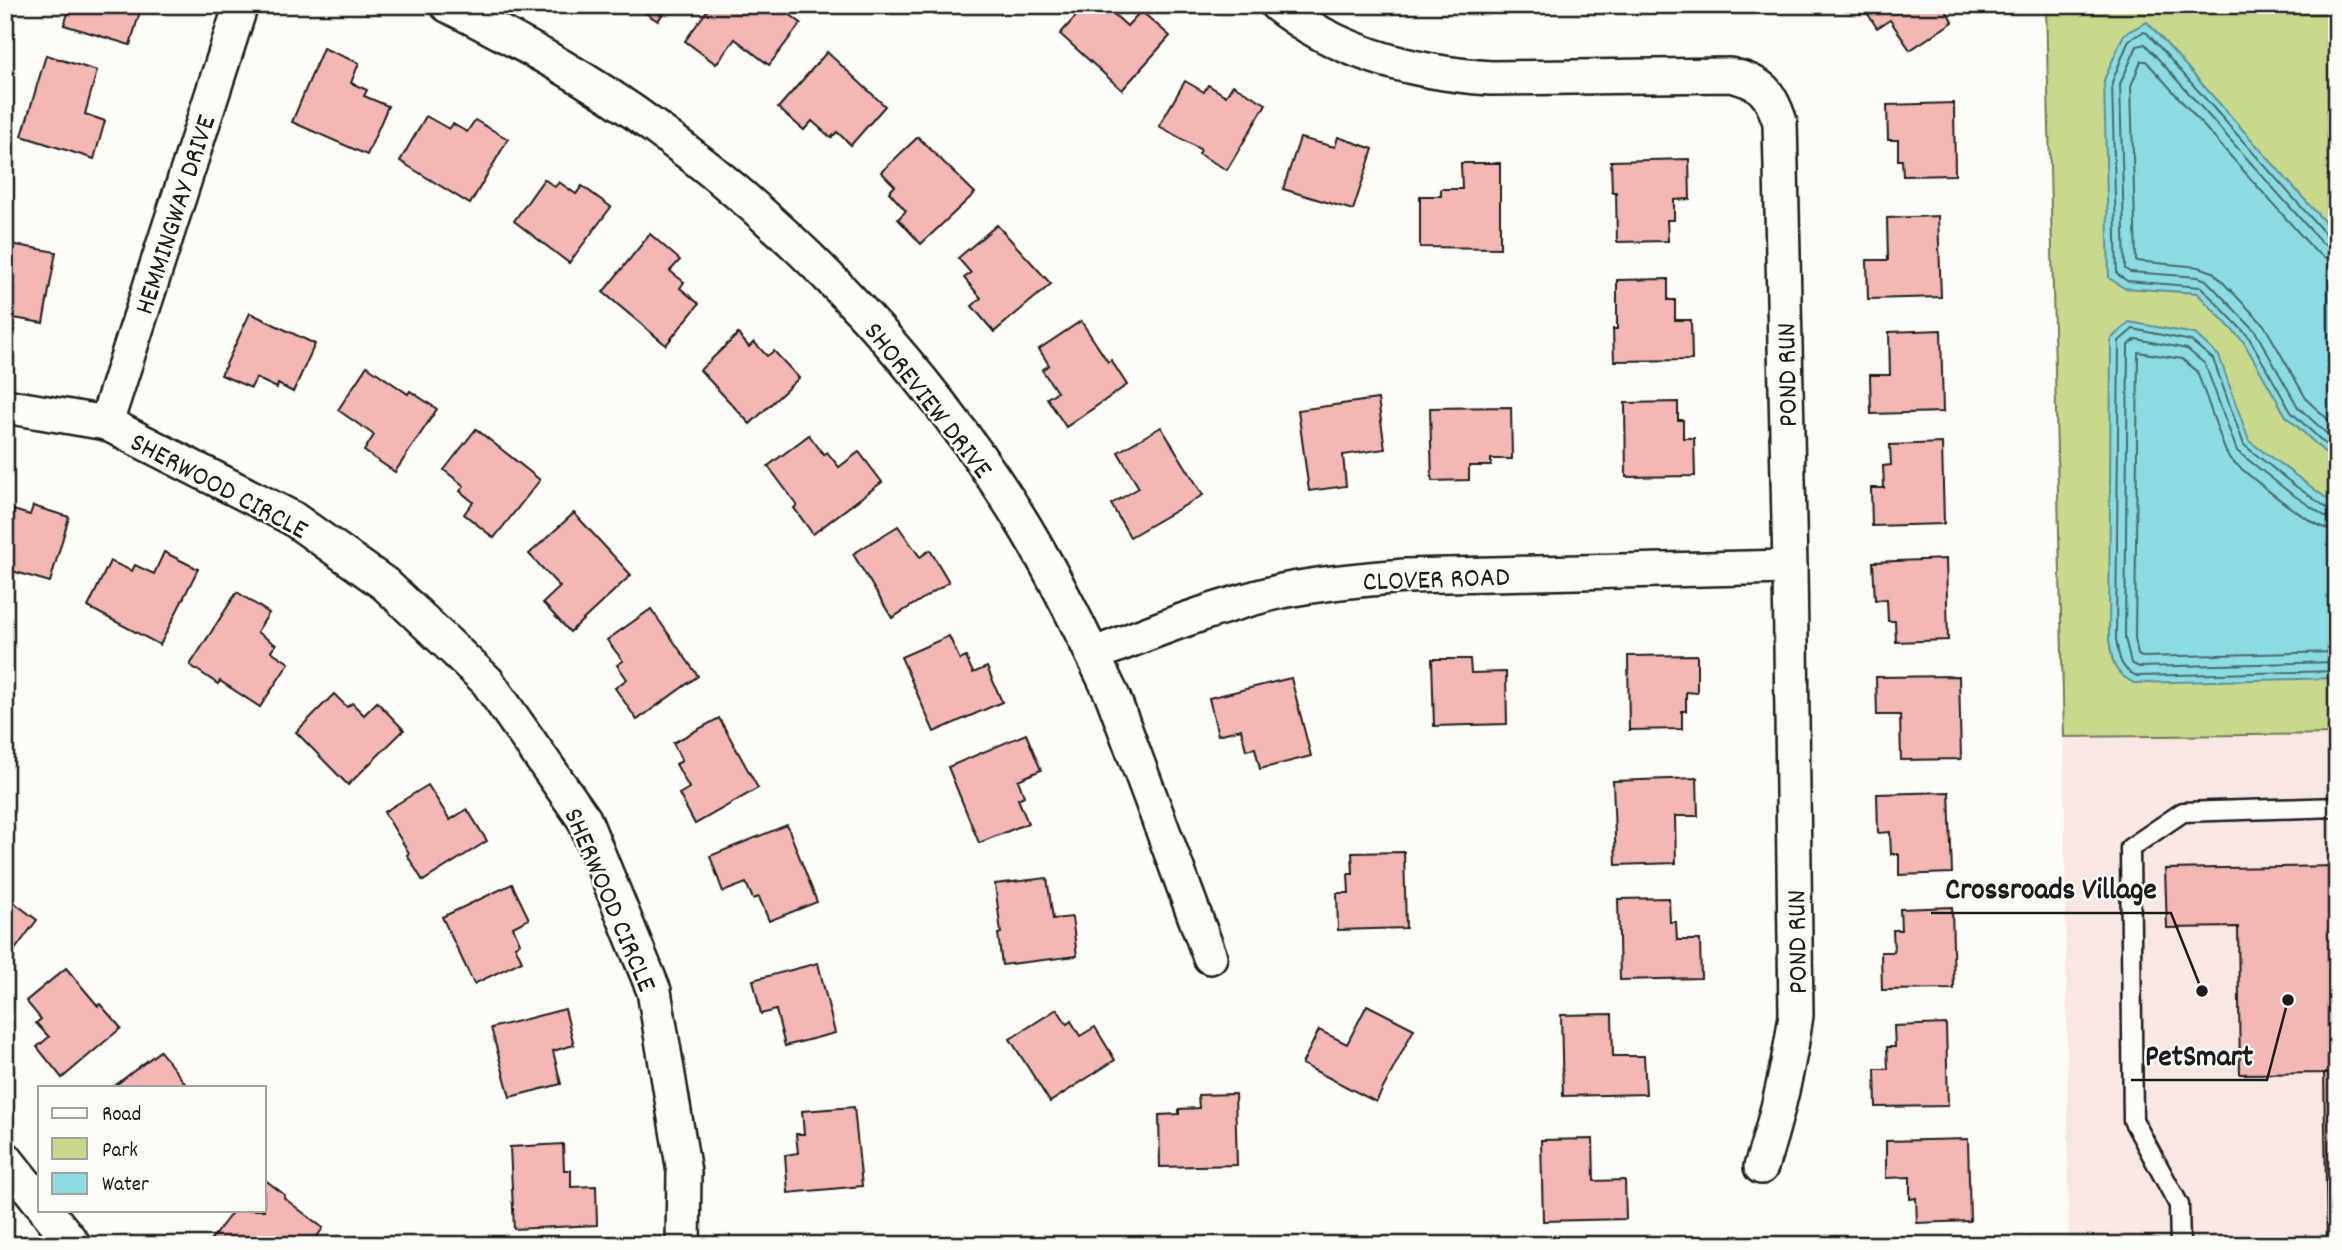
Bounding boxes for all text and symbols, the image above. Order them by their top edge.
street label: HEMMINGWAY DRIVE [127,110,229,320]
street label: SHOREVIEW DRIVE [852,315,1000,489]
street label: POND RUN [1769,322,1811,427]
street label: SHERWOOD CIRCLE [122,425,314,552]
street label: CLOVER ROAD [1362,559,1510,605]
street label: SHERWOOD CIRCLE [551,803,664,999]
callout: Crossroads Village [1931,862,2171,913]
text: Crossroads Village [1945,871,2157,914]
street label: POND RUN [1779,889,1821,994]
callout: PetSmart [2131,1029,2267,1080]
text: PetSmart [2145,1038,2253,1081]
legend [38,1086,266,1212]
text: Road [102,1101,141,1131]
text: Park [102,1137,138,1167]
text: Water [102,1171,149,1201]

